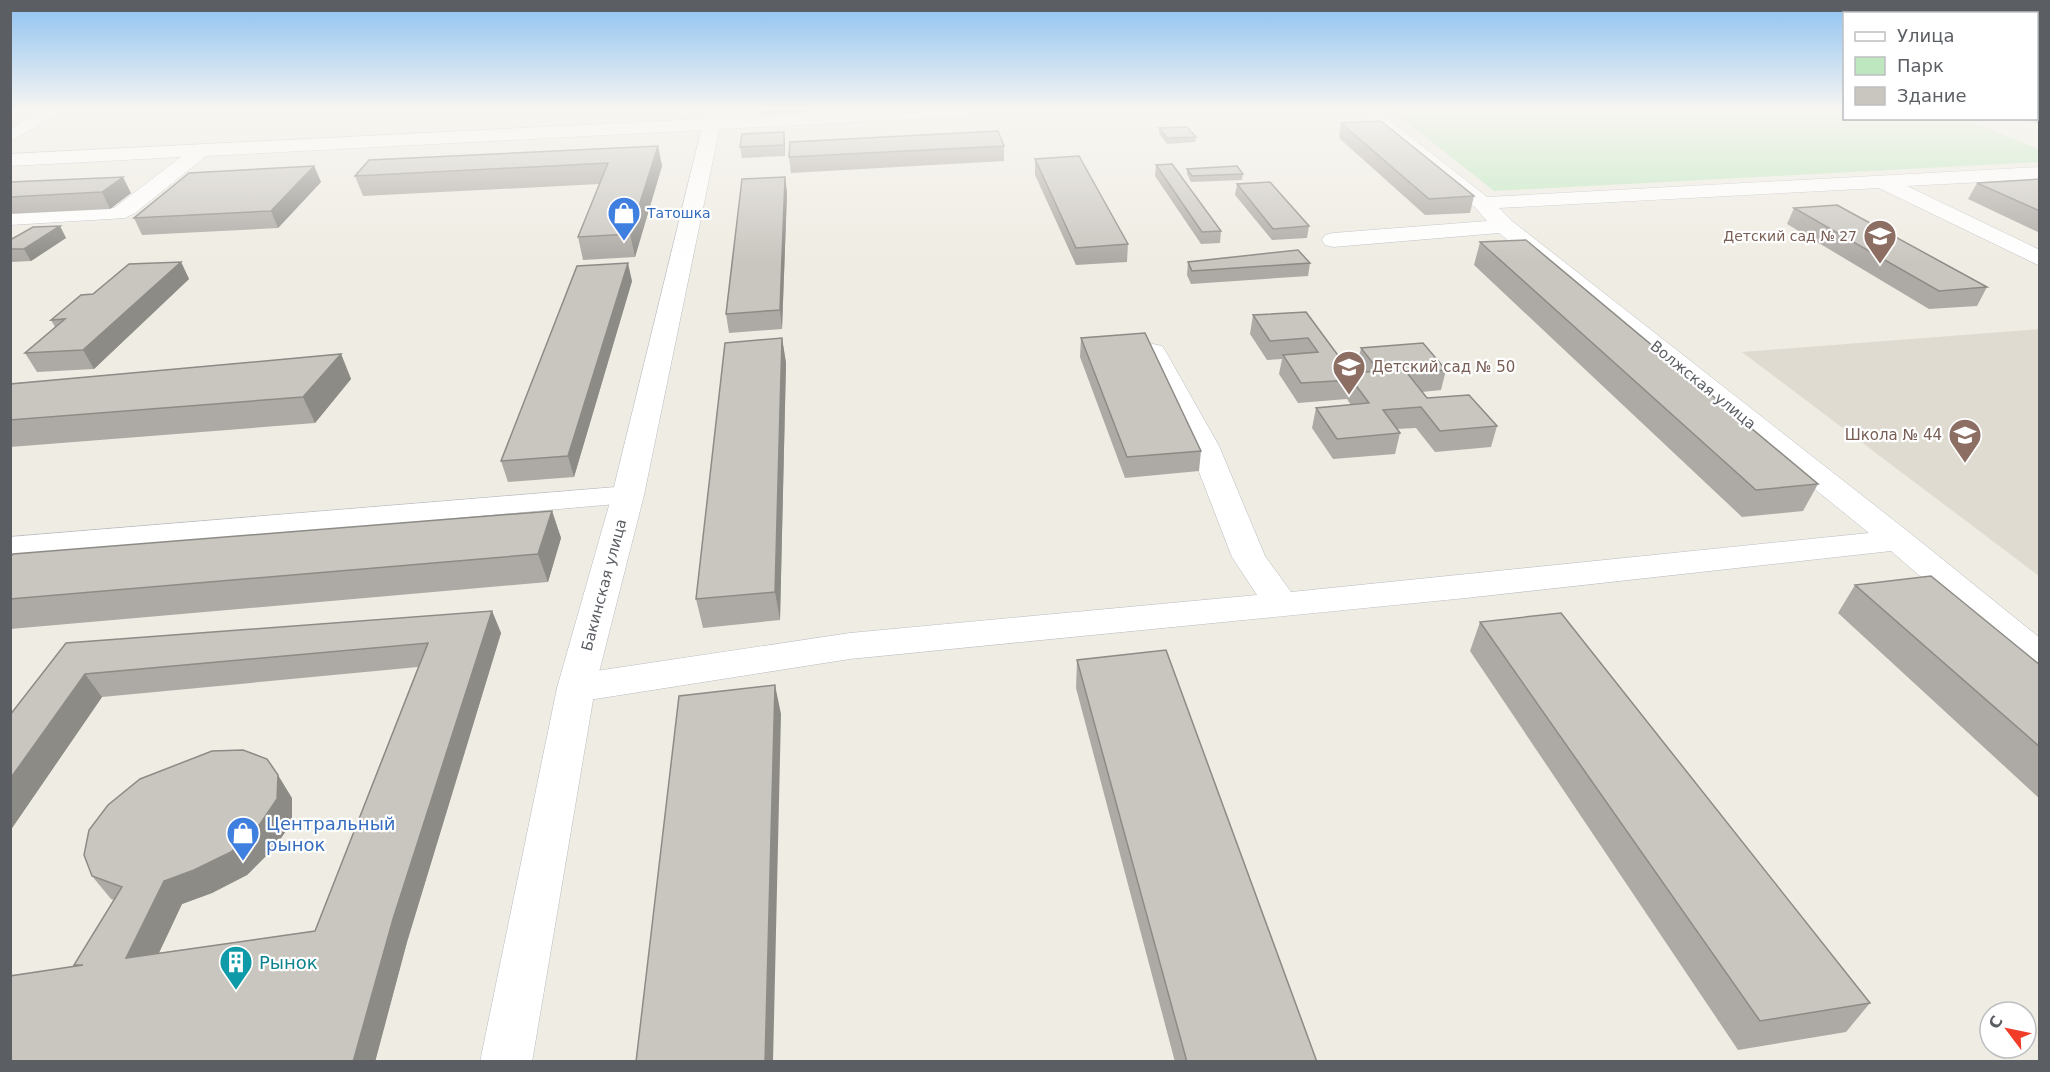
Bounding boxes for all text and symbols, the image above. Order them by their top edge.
legend [1843,12,2038,120]
text: Улица [1897,25,1954,46]
text: Парк [1897,55,1944,76]
text: Здание [1897,85,1967,106]
shop icon: Татошка [606,195,642,242]
place label: Татошка [646,205,711,221]
school or university icon: Детский сад № 27 [1862,218,1898,265]
place label: Детский сад № 27 [1723,228,1857,244]
street label: Волжская улица [1647,337,1759,433]
school or university icon: Детский сад № 50 [1331,349,1367,396]
place label: Детский сад № 50 [1372,358,1515,376]
school or university icon: Школа № 44 [1947,417,1983,464]
place label: Школа № 44 [1845,426,1942,444]
street label: Бакинская улица [578,517,630,653]
place label: Центральный рынок [266,813,396,855]
shop icon: Центральный рынок [225,815,261,862]
building icon: Рынок [218,944,254,991]
place label: Рынок [259,952,318,973]
north arrow [1978,1000,2038,1060]
text: С [1985,1012,2007,1032]

